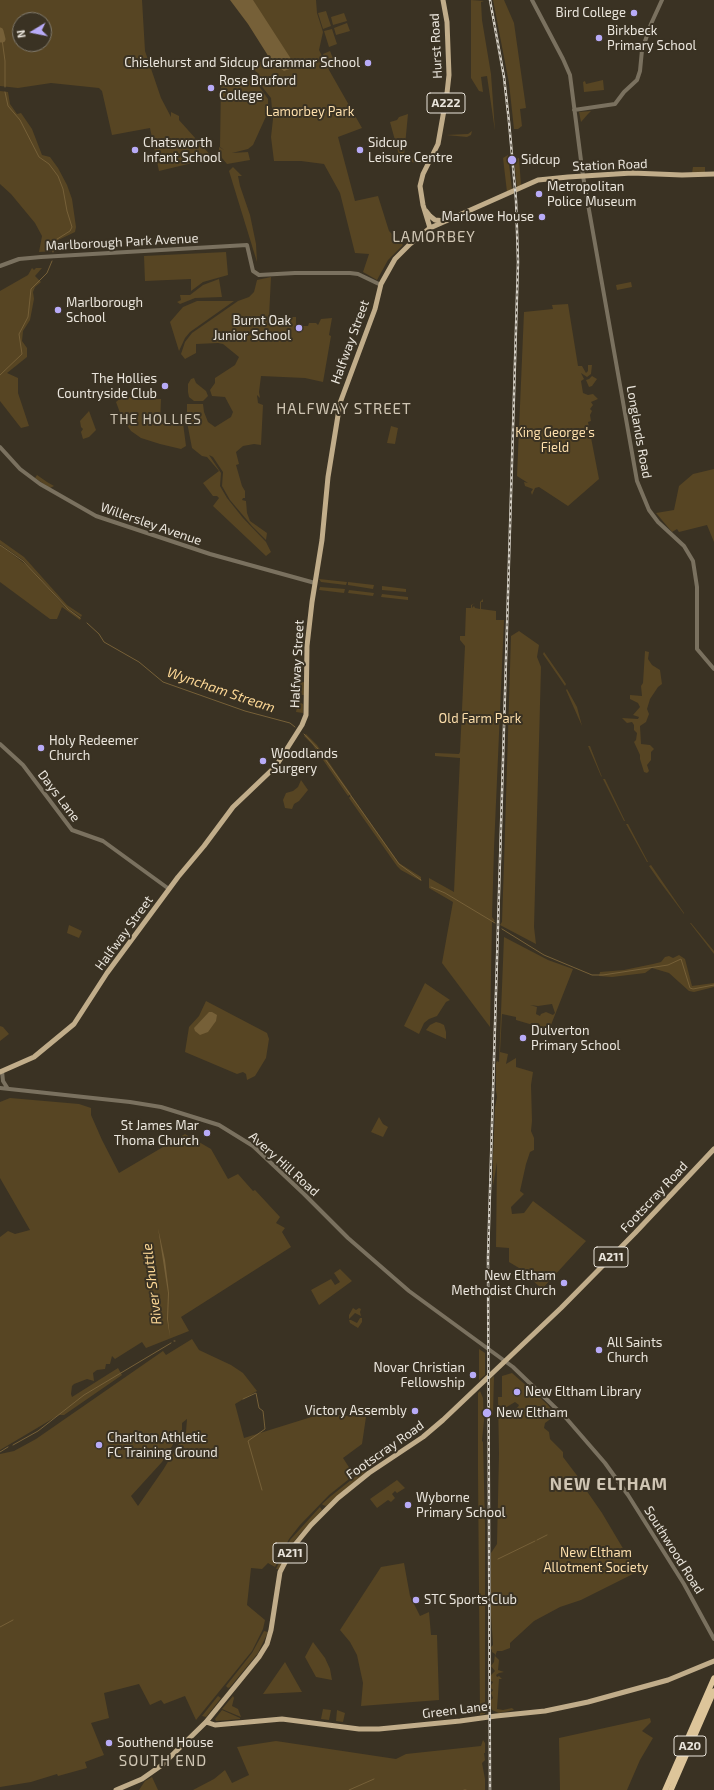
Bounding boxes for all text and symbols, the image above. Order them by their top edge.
place label: Bird College [556,5,626,21]
marker: Bird College [629,8,639,18]
north arrow [12,12,52,52]
street label: Hurst Road [426,13,446,79]
place label: Birkbeck Primary School [607,23,696,54]
text: N [14,29,28,39]
marker: Birkbeck Primary School [594,33,604,43]
place label: Chislehurst and Sidcup Grammar School [124,55,360,71]
marker: Chislehurst and Sidcup Grammar School [363,58,373,68]
place label: Rose Bruford College [219,73,296,104]
marker: Rose Bruford College [206,83,216,93]
road number: A222 [427,93,465,113]
park label: Lamorbey Park [266,104,354,120]
place label: Chatsworth Infant School [143,135,221,166]
place label: Sidcup Leisure Centre [368,135,453,166]
marker: Chatsworth Infant School [130,145,140,155]
marker: Sidcup Leisure Centre [355,145,365,155]
place label: Sidcup [521,152,560,168]
marker: Sidcup [506,154,518,166]
street label: Station Road [572,156,648,174]
place label: Metropolitan Police Museum [547,179,636,210]
marker: Metropolitan Police Museum [534,189,544,199]
place label: Marlowe House [441,209,534,225]
marker: Marlowe House [537,212,547,222]
district label: LAMORBEY [392,228,476,246]
street label: Marlborough Park Avenue [45,230,199,254]
place label: Marlborough School [66,295,143,326]
street label: Halfway Street [328,298,372,386]
marker: Marlborough School [53,305,63,315]
place label: Burnt Oak Junior School [213,313,291,344]
marker: Burnt Oak Junior School [294,323,304,333]
place label: The Hollies Countryside Club [57,371,157,402]
marker: The Hollies Countryside Club [160,381,170,391]
street label: Longlands Road [623,384,655,480]
district label: HALFWAY STREET [276,400,412,418]
district label: THE HOLLIES [110,411,202,427]
park label: King George's Field [515,425,595,456]
street label: Willersley Avenue [98,499,204,549]
street label: Halfway Street [287,620,307,708]
water label: Wyncham Stream [165,664,277,716]
park label: Old Farm Park [439,711,521,727]
place label: Holy Redeemer Church [49,733,138,764]
marker: Holy Redeemer Church [36,743,46,753]
place label: Woodlands Surgery [271,746,338,777]
marker: Woodlands Surgery [258,756,268,766]
street label: Days Lane [35,767,83,825]
street label: Halfway Street [92,893,156,973]
place label: Dulverton Primary School [531,1023,620,1054]
marker: Dulverton Primary School [518,1033,528,1043]
place label: St James Mar Thoma Church [114,1118,199,1149]
marker: St James Mar Thoma Church [202,1128,212,1138]
street label: Avery Hill Road [246,1128,322,1200]
street label: Footscray Road [617,1158,691,1236]
water label: River Shuttle [139,1242,165,1326]
road number: A211 [594,1247,628,1267]
place label: New Eltham Methodist Church [451,1268,556,1299]
marker: New Eltham Methodist Church [559,1278,569,1288]
place label: All Saints Church [607,1335,662,1366]
marker: All Saints Church [594,1345,604,1355]
place label: Novar Christian Fellowship [374,1360,465,1391]
marker: Novar Christian Fellowship [468,1370,478,1380]
place label: New Eltham Library [525,1384,641,1400]
marker: New Eltham Library [512,1387,522,1397]
place label: Victory Assembly [305,1403,407,1419]
place label: New Eltham [496,1405,568,1421]
marker: Victory Assembly [410,1406,420,1416]
marker: New Eltham [481,1407,493,1419]
street label: Footscray Road [343,1417,427,1483]
place label: Charlton Athletic FC Training Ground [107,1430,218,1461]
marker: Charlton Athletic FC Training Ground [94,1440,104,1450]
district label: NEW ELTHAM [550,1474,668,1494]
place label: Wyborne Primary School [416,1490,505,1521]
marker: Wyborne Primary School [403,1500,413,1510]
street label: Southwood Road [641,1503,707,1597]
road number: A211 [273,1543,307,1563]
park label: New Eltham Allotment Society [544,1545,648,1576]
place label: STC Sports Club [424,1592,517,1608]
marker: STC Sports Club [411,1595,421,1605]
street label: Green Lane [421,1698,489,1722]
place label: Southend House [117,1735,214,1751]
road number: A20 [674,1736,706,1756]
marker: Southend House [104,1738,114,1748]
district label: SOUTH END [119,1752,207,1770]

